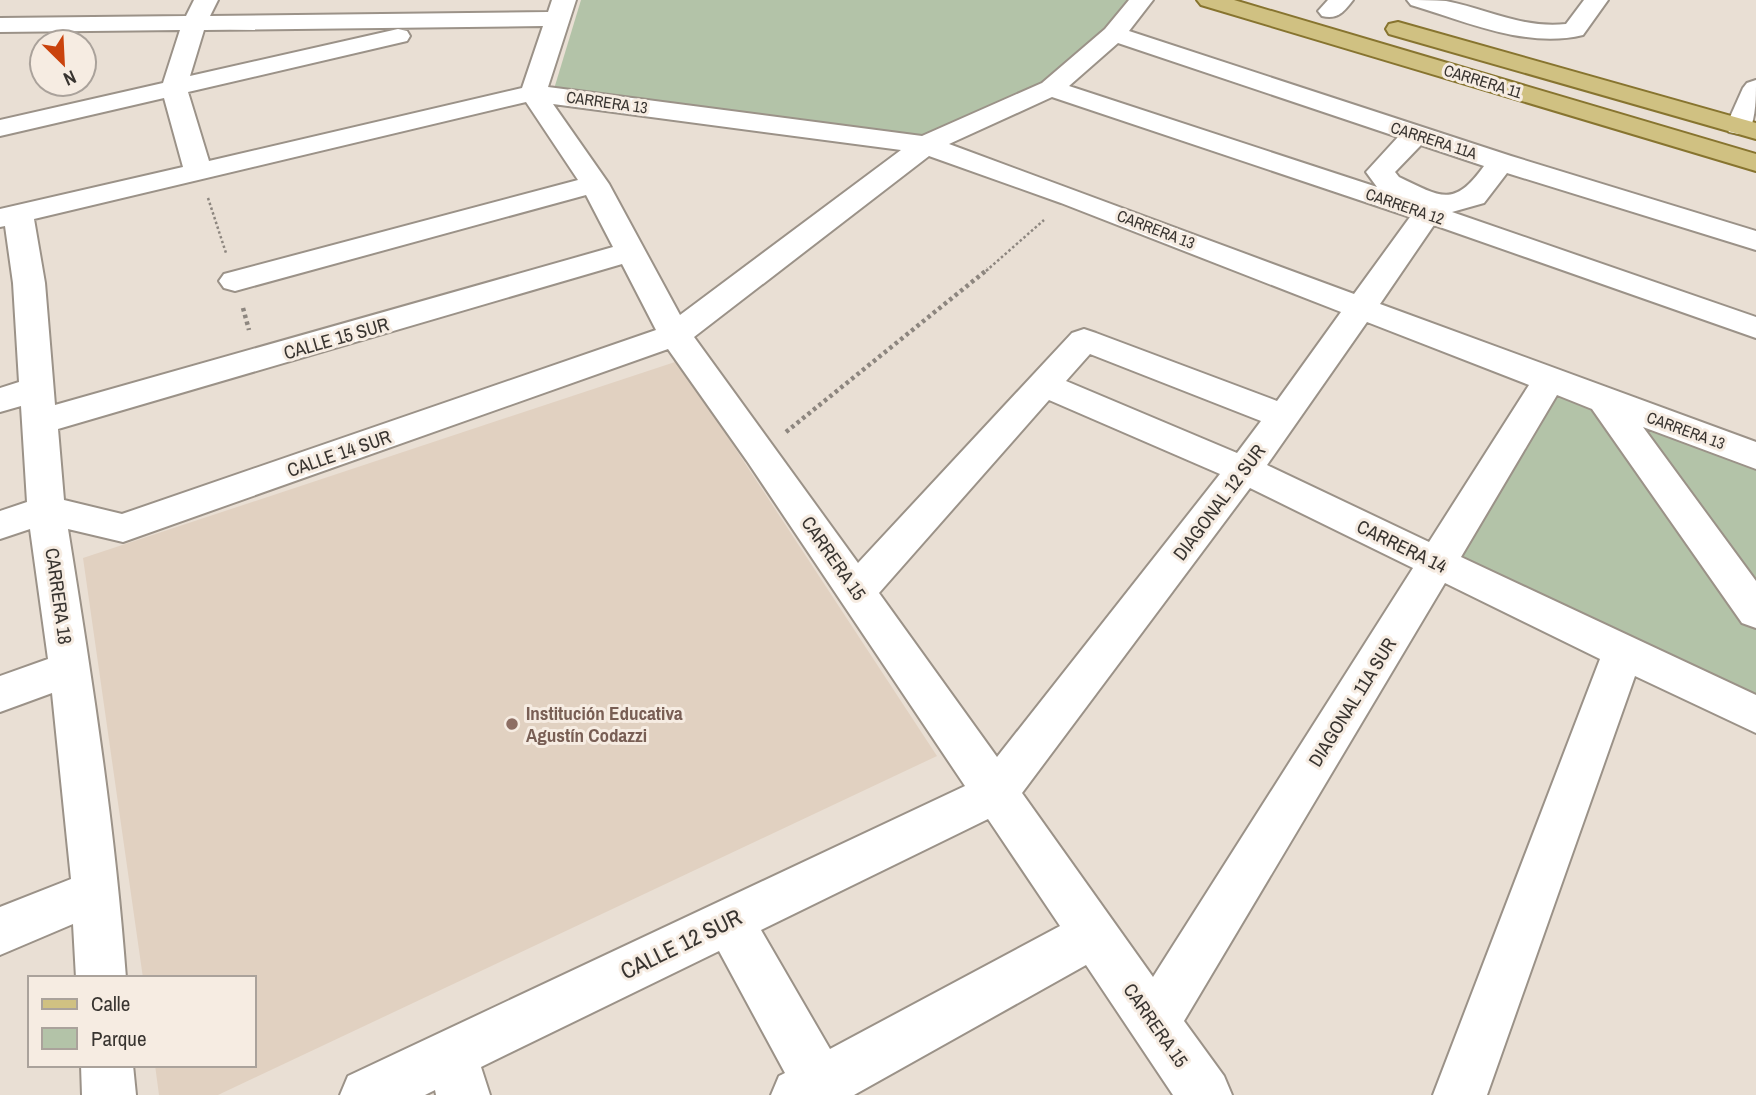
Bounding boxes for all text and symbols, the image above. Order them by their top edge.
north arrow [28,28,98,98]
street label: CARRERA 11 [1441,59,1525,104]
text: N [59,64,80,93]
street label: CARRERA 13 [565,85,649,119]
street label: CARRERA 11A [1388,116,1480,164]
street label: CARRERA 12 [1363,182,1447,230]
street label: CARRERA 13 [1114,204,1198,254]
street label: CALLE 15 SUR [280,311,392,365]
street label: CARRERA 13 [1644,406,1728,454]
street label: CALLE 14 SUR [284,423,394,483]
street label: DIAGONAL 12 SUR [1167,439,1271,565]
street label: CARRERA 15 [796,511,873,605]
street label: CARRERA 14 [1353,513,1452,579]
street label: CARRERA 18 [39,546,79,646]
street label: DIAGONAL 11A SUR [1302,633,1402,771]
place label: Institución Educativa Agustín Codazzi [526,700,683,748]
marker: Institución Educativa Agustín Codazzi [504,716,520,732]
street label: CALLE 12 SUR [615,901,747,986]
legend [28,976,256,1067]
street label: CARRERA 15 [1118,978,1195,1072]
text: Calle [91,989,130,1018]
text: Parque [91,1024,147,1053]

